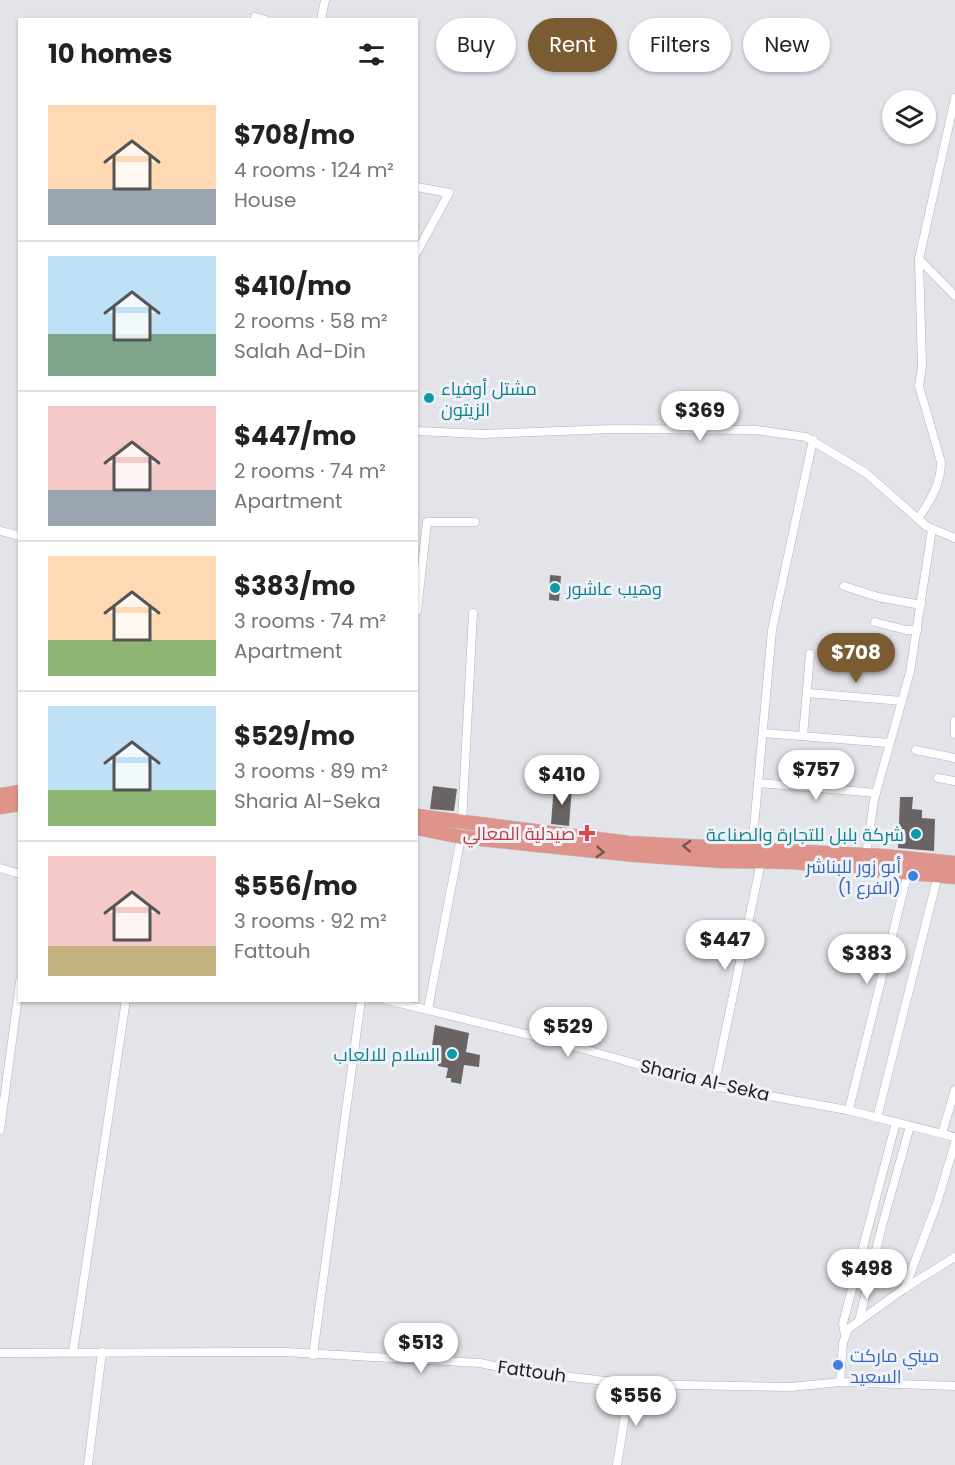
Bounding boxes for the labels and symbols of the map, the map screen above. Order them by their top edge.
place label: مشتل أوفياء الزيتون [441,376,537,422]
marker: مشتل أوفياء الزيتون [422,391,436,405]
pin: $369 [664,391,736,442]
place label: وهيب عاشور [566,576,662,601]
marker: وهيب عاشور [548,581,562,595]
pin: $708 [820,633,892,684]
pin: $757 [780,750,852,801]
pin: $410 [526,755,598,806]
place label: صيدلية المعالي [463,821,575,848]
place label: شركة بلبل للتجارة والصناعة [706,822,904,847]
marker: صيدلية المعالي [580,826,594,840]
marker: شركة بلبل للتجارة والصناعة [909,827,923,841]
one-way arrow [683,839,692,852]
one-way arrow [595,845,604,858]
place label: أبو زور للبناشر (الفرع 1) [805,854,901,900]
marker: أبو زور للبناشر (الفرع 1) [906,869,920,883]
pin: $447 [689,920,761,971]
pin: $383 [831,934,903,985]
pin: $529 [532,1007,604,1058]
place label: السلام للالعاب [334,1042,440,1067]
marker: السلام للالعاب [445,1047,459,1061]
street label: Sharia Al-Seka [638,1053,772,1107]
pin: $498 [831,1249,903,1300]
pin: $513 [385,1323,457,1374]
place label: ميني ماركت السعيد [850,1343,939,1389]
street label: Fattouh [496,1354,568,1388]
marker: ميني ماركت السعيد [831,1358,845,1372]
pin: $556 [600,1376,672,1427]

